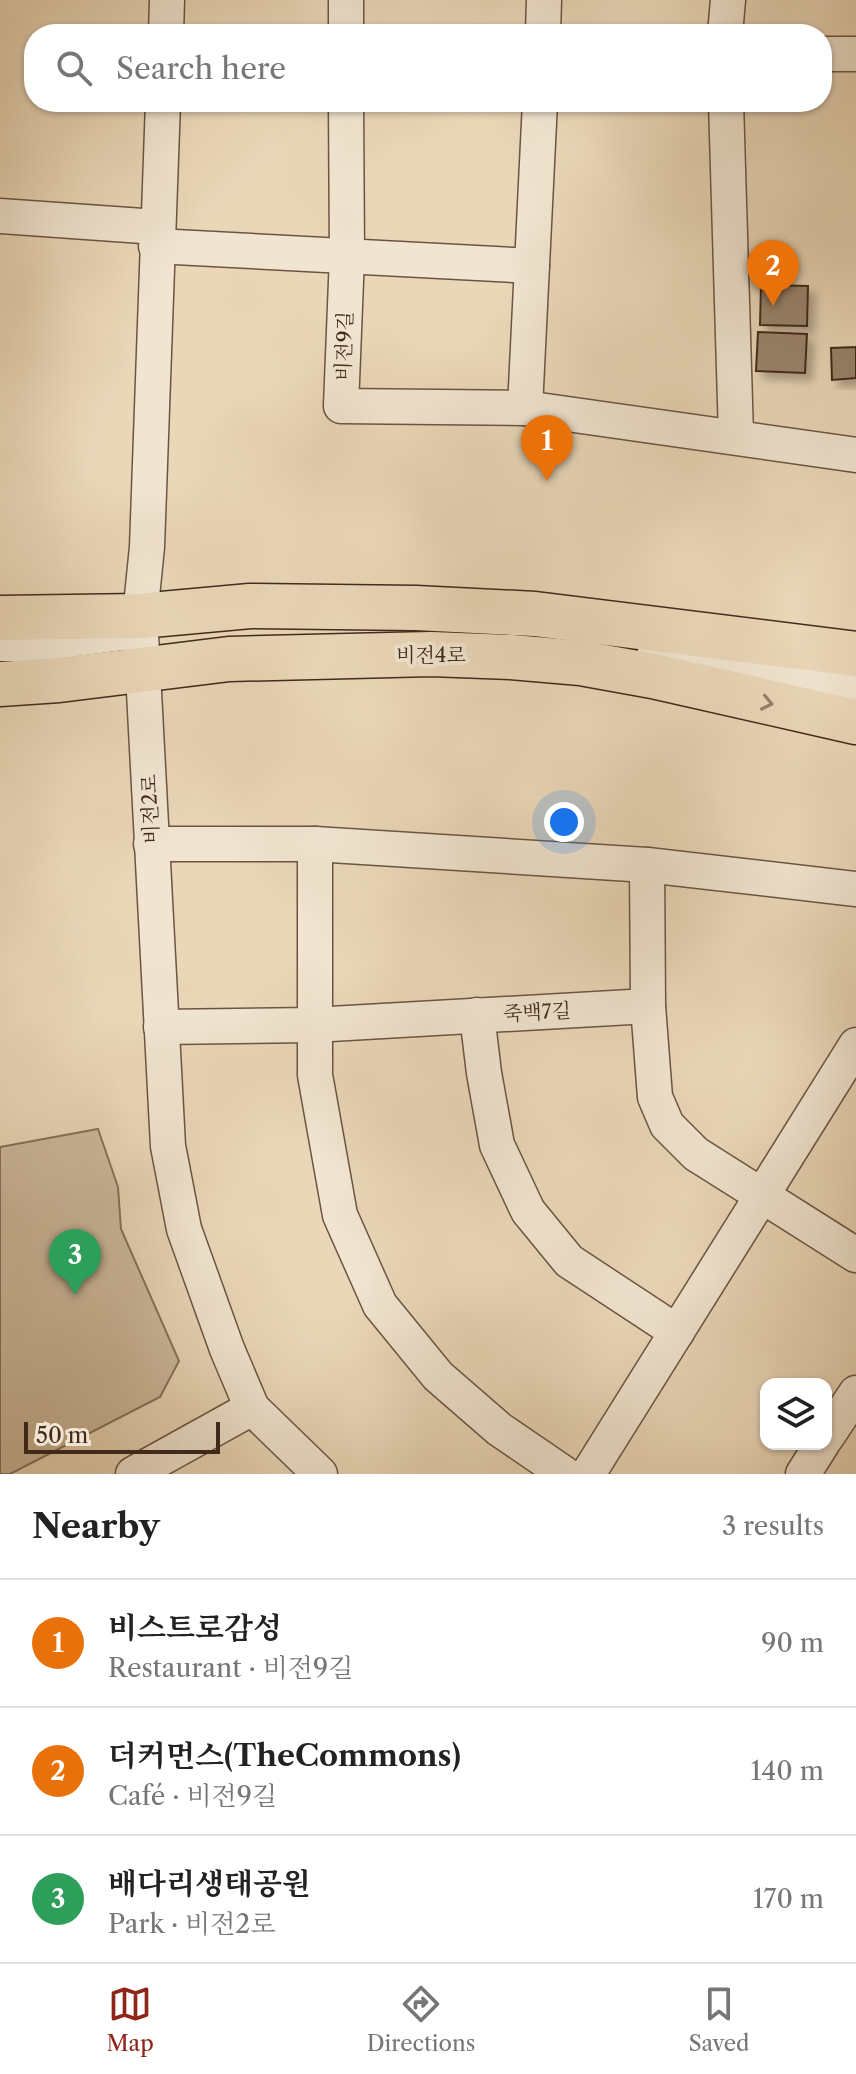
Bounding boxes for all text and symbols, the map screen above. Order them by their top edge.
search box [24,24,832,112]
icon: search [52,46,96,90]
text: Search here [116,50,286,87]
pin: 2 [747,240,799,306]
street label: 비전9길 [331,311,357,381]
pin: 1 [521,415,573,481]
street label: 비전4로 [396,643,466,667]
one-way arrow [760,694,774,711]
street label: 비전2로 [137,774,163,844]
your location [544,802,584,842]
street label: 죽백7길 [503,998,571,1026]
pin: 3 [49,1229,101,1295]
map controls [760,1378,832,1450]
button: layers [760,1378,832,1450]
scale bar [24,1418,220,1454]
text: 50 m [36,1422,88,1449]
text: Nearby [32,1505,160,1547]
text: 3 results [722,1510,824,1542]
text: 비스트로감성 [108,1609,282,1646]
text: 1 [52,1627,64,1659]
text: 90 m [761,1627,824,1659]
text: Restaurant · 비전9길 [108,1652,353,1684]
text: 더커먼스(TheCommons) [108,1737,461,1774]
text: 2 [50,1755,66,1787]
text: 140 m [750,1755,824,1787]
text: Café · 비전9길 [108,1780,277,1812]
text: 배다리생태공원 [108,1865,311,1902]
text: 3 [51,1883,65,1915]
text: 170 m [753,1883,824,1915]
text: Park · 비전2로 [108,1908,275,1940]
tab: Map [106,1982,154,2057]
tab: Directions [367,1982,475,2057]
tab: Saved [688,1982,749,2057]

